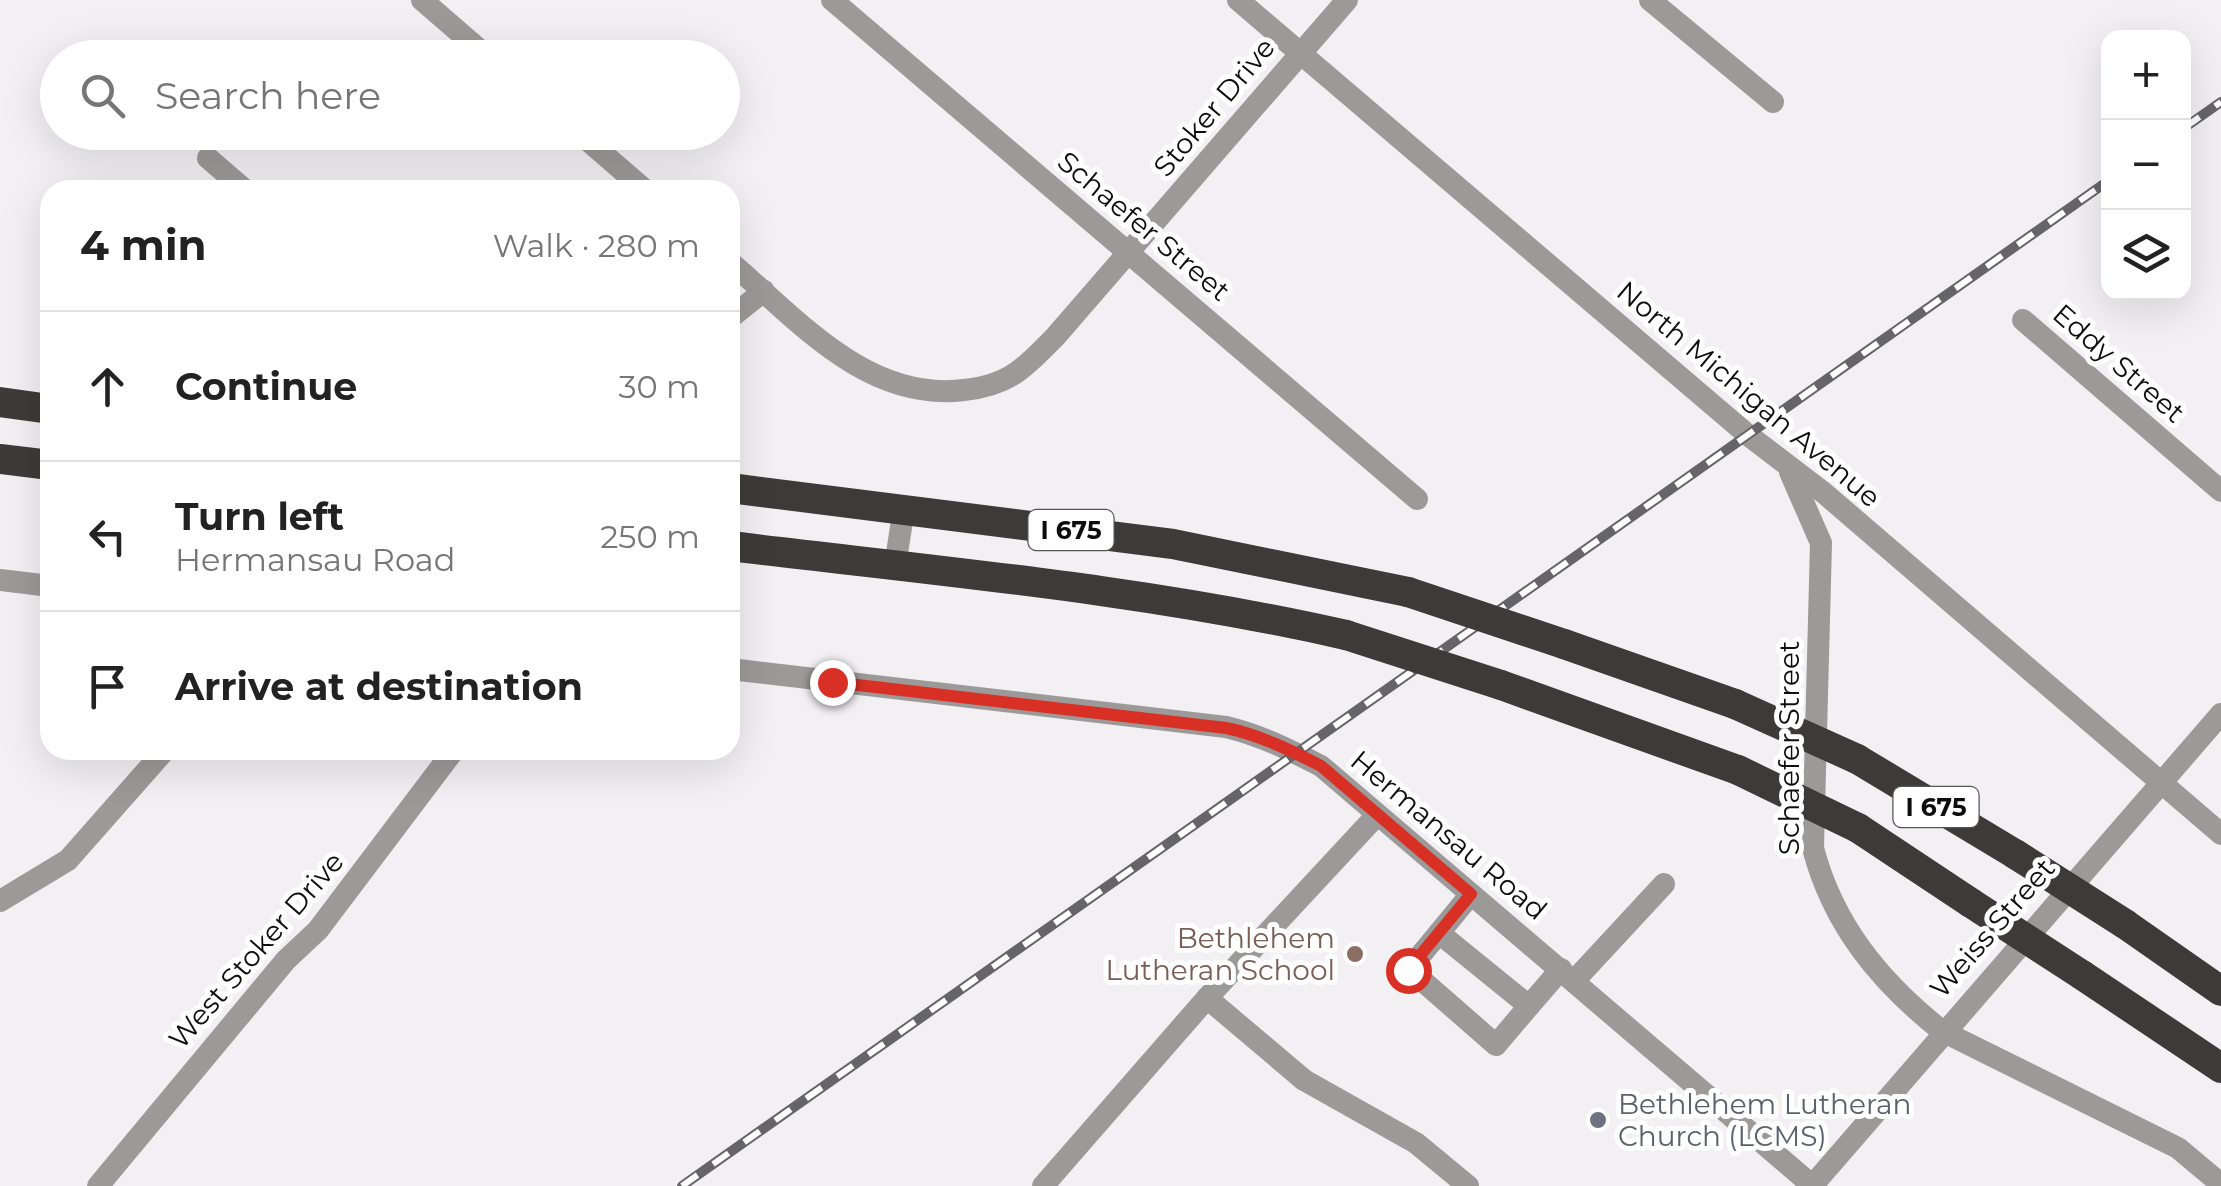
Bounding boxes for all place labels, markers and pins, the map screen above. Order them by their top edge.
place label: Bethlehem Lutheran School [1105,921,1335,987]
marker: Bethlehem Lutheran School [1344,943,1366,965]
place label: Bethlehem Lutheran Church (LCMS) [1618,1087,1912,1153]
marker: Bethlehem Lutheran Church (LCMS) [1587,1109,1609,1131]

